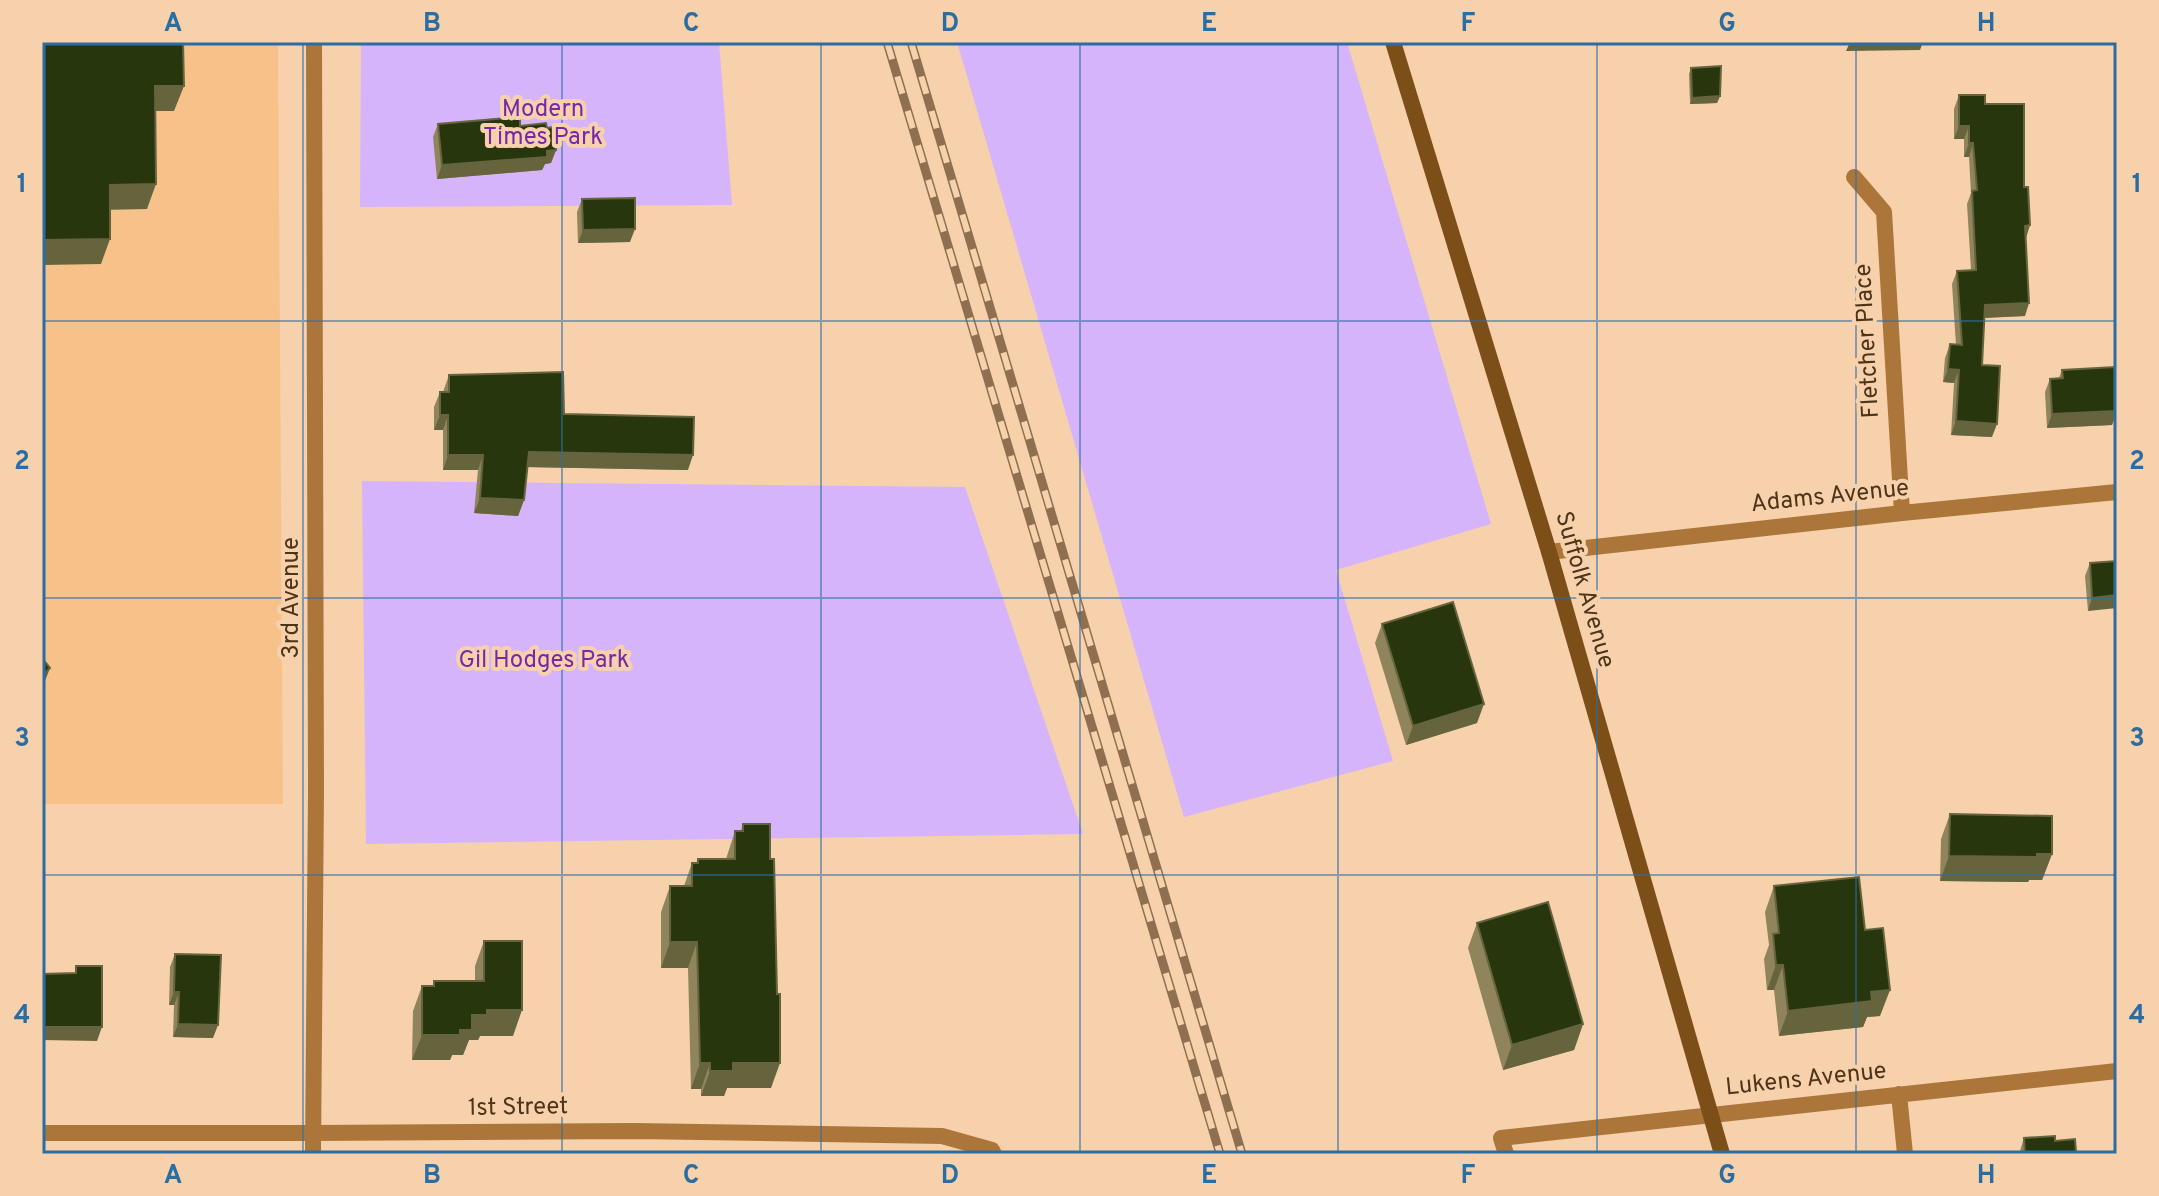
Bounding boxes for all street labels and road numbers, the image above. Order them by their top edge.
street label: Fletcher Place [1849,263,1887,419]
street label: Adams Avenue [1749,474,1911,520]
street label: Suffolk Avenue [1547,508,1621,672]
street label: 3rd Avenue [277,537,307,659]
street label: Lukens Avenue [1724,1057,1888,1103]
street label: 1st Street [468,1092,568,1124]

